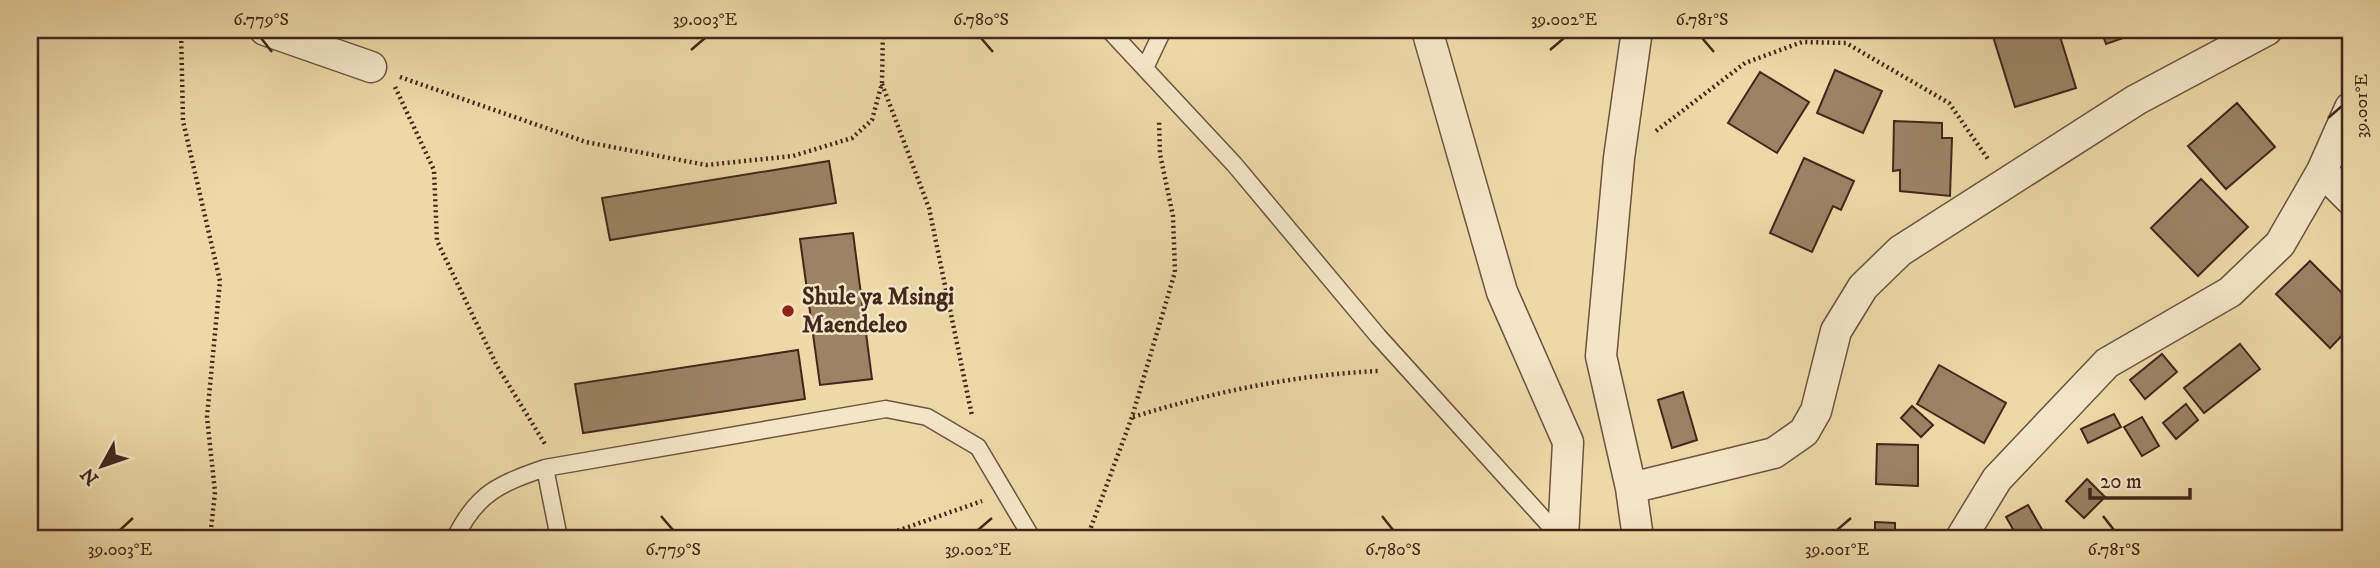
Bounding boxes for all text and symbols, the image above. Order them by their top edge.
text: 6.779°S [233,9,289,31]
text: 39.003°E [673,9,738,31]
text: 6.780°S [953,9,1009,31]
text: 39.002°E [1531,9,1598,31]
text: 6.781°S [1676,9,1728,31]
text: 39.001°E [2351,74,2373,138]
place label: Shule ya Msingi Maendeleo [802,282,954,340]
marker: Shule ya Msingi Maendeleo [780,303,796,319]
north arrow [66,432,136,502]
scale bar [2090,456,2189,500]
text: N [76,462,104,489]
text: 20 m [2100,469,2142,495]
text: 39.003°E [88,539,153,561]
text: 6.779°S [645,539,701,561]
text: 39.002°E [945,539,1012,561]
text: 6.780°S [1365,539,1421,561]
text: 39.001°E [1805,539,1869,561]
text: 6.781°S [2088,539,2140,561]

